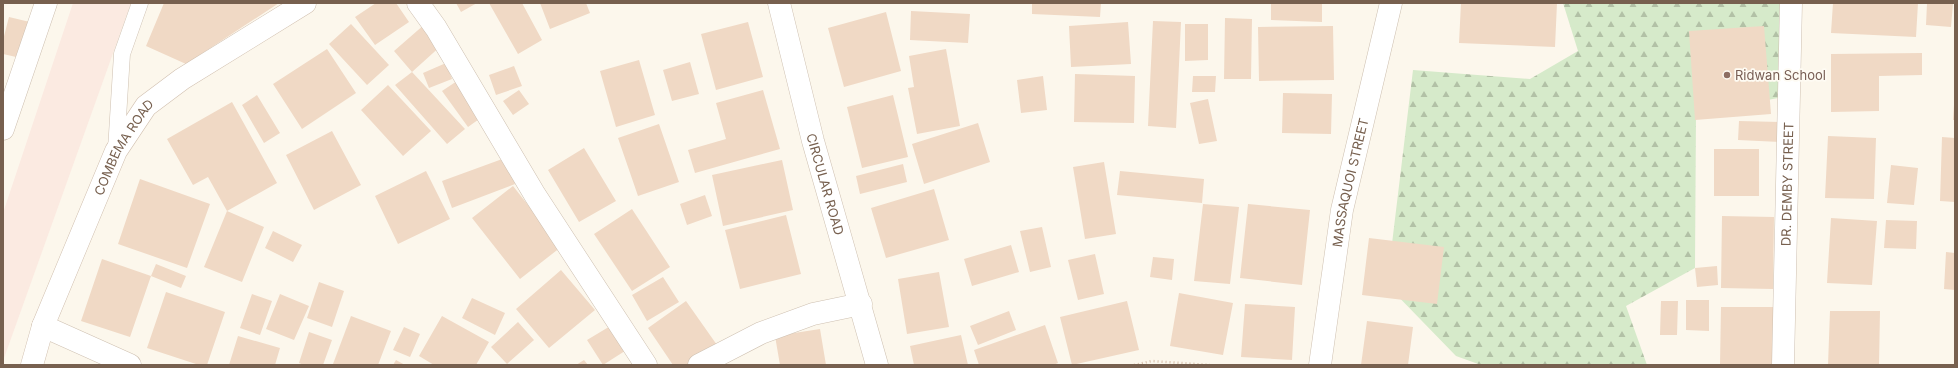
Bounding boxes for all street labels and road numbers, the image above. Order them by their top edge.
street label: COMBEMA ROAD [90,95,156,198]
street label: MASSAQUOI STREET [1329,116,1372,248]
street label: DR. DEMBY STREET [1778,122,1796,246]
street label: CIRCULAR ROAD [803,132,847,237]

